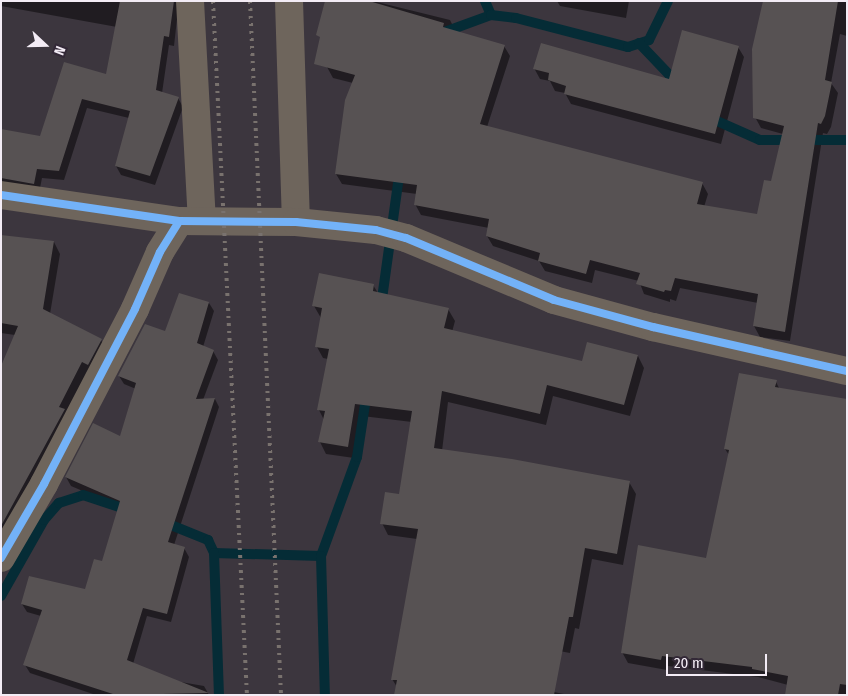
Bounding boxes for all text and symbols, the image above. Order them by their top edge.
north arrow [20,20,70,70]
text: N [50,44,69,58]
scale bar [668,644,769,676]
text: 20 m [674,654,704,672]

